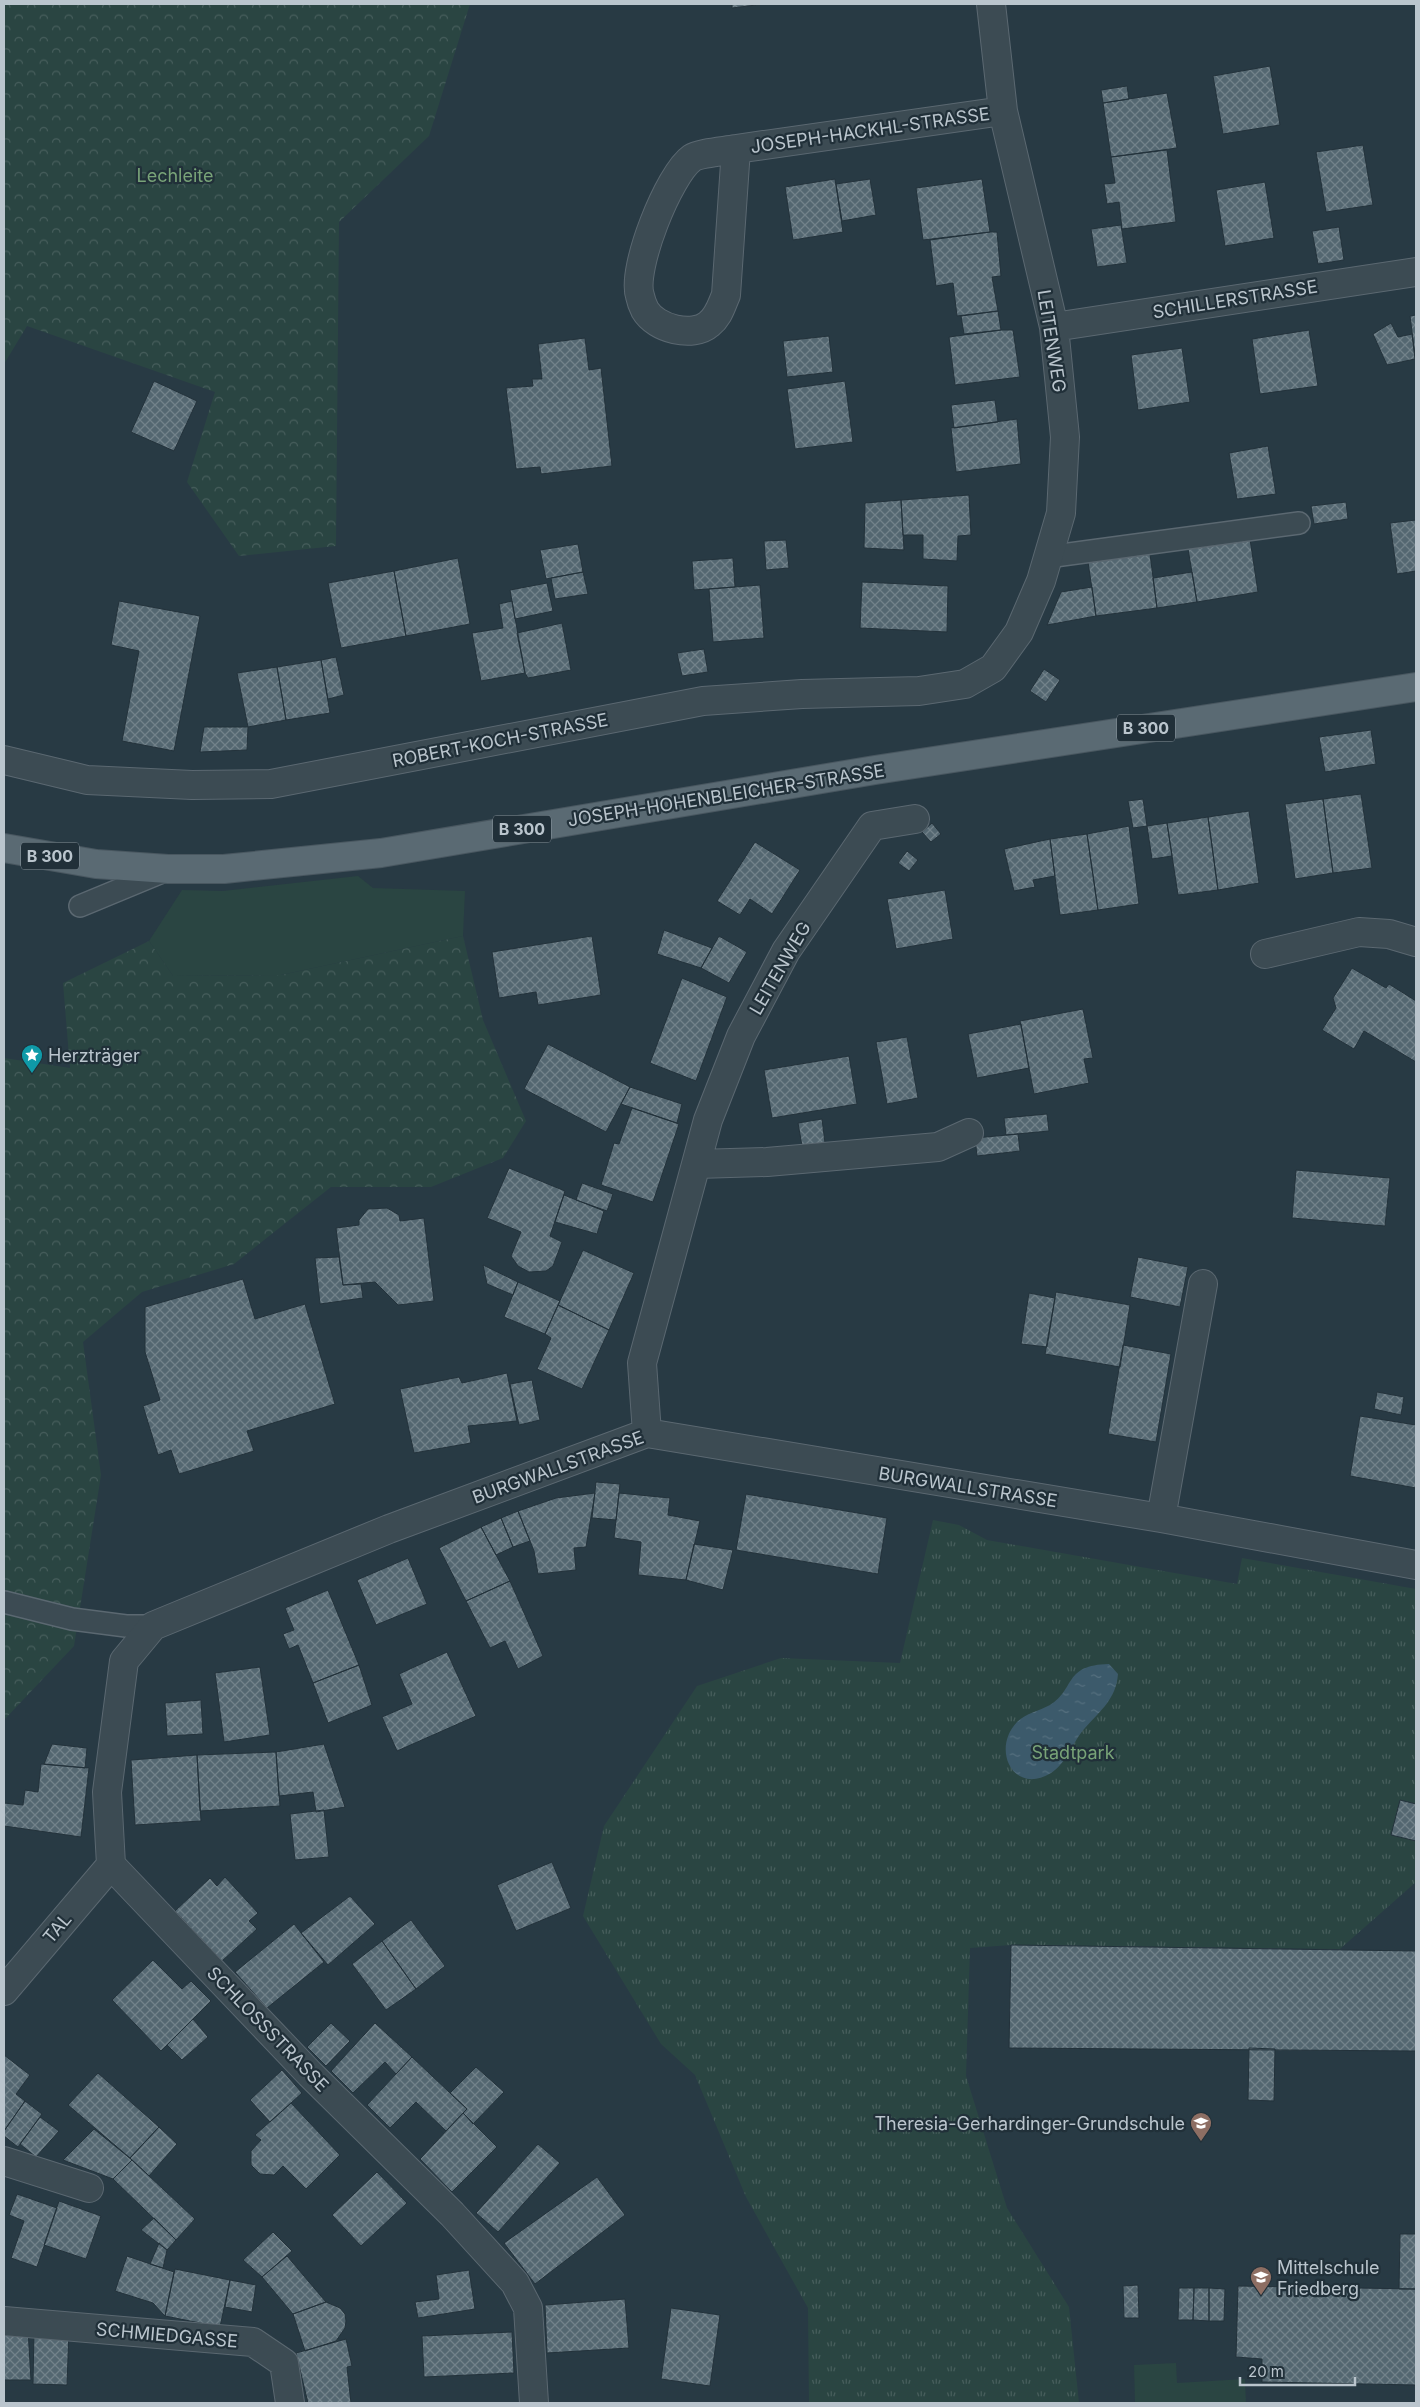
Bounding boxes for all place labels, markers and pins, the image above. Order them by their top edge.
place icon: Herzträger [20,1043,44,1074]
place label: Herzträger [48,1045,140,1066]
school or university icon: Theresia-Gerhardinger-Grundschule [1189,2111,1213,2142]
place label: Theresia-Gerhardinger-Grundschule [874,2113,1185,2134]
place label: Mittelschule Friedberg [1277,2257,1380,2299]
school or university icon: Mittelschule Friedberg [1249,2265,1273,2296]

